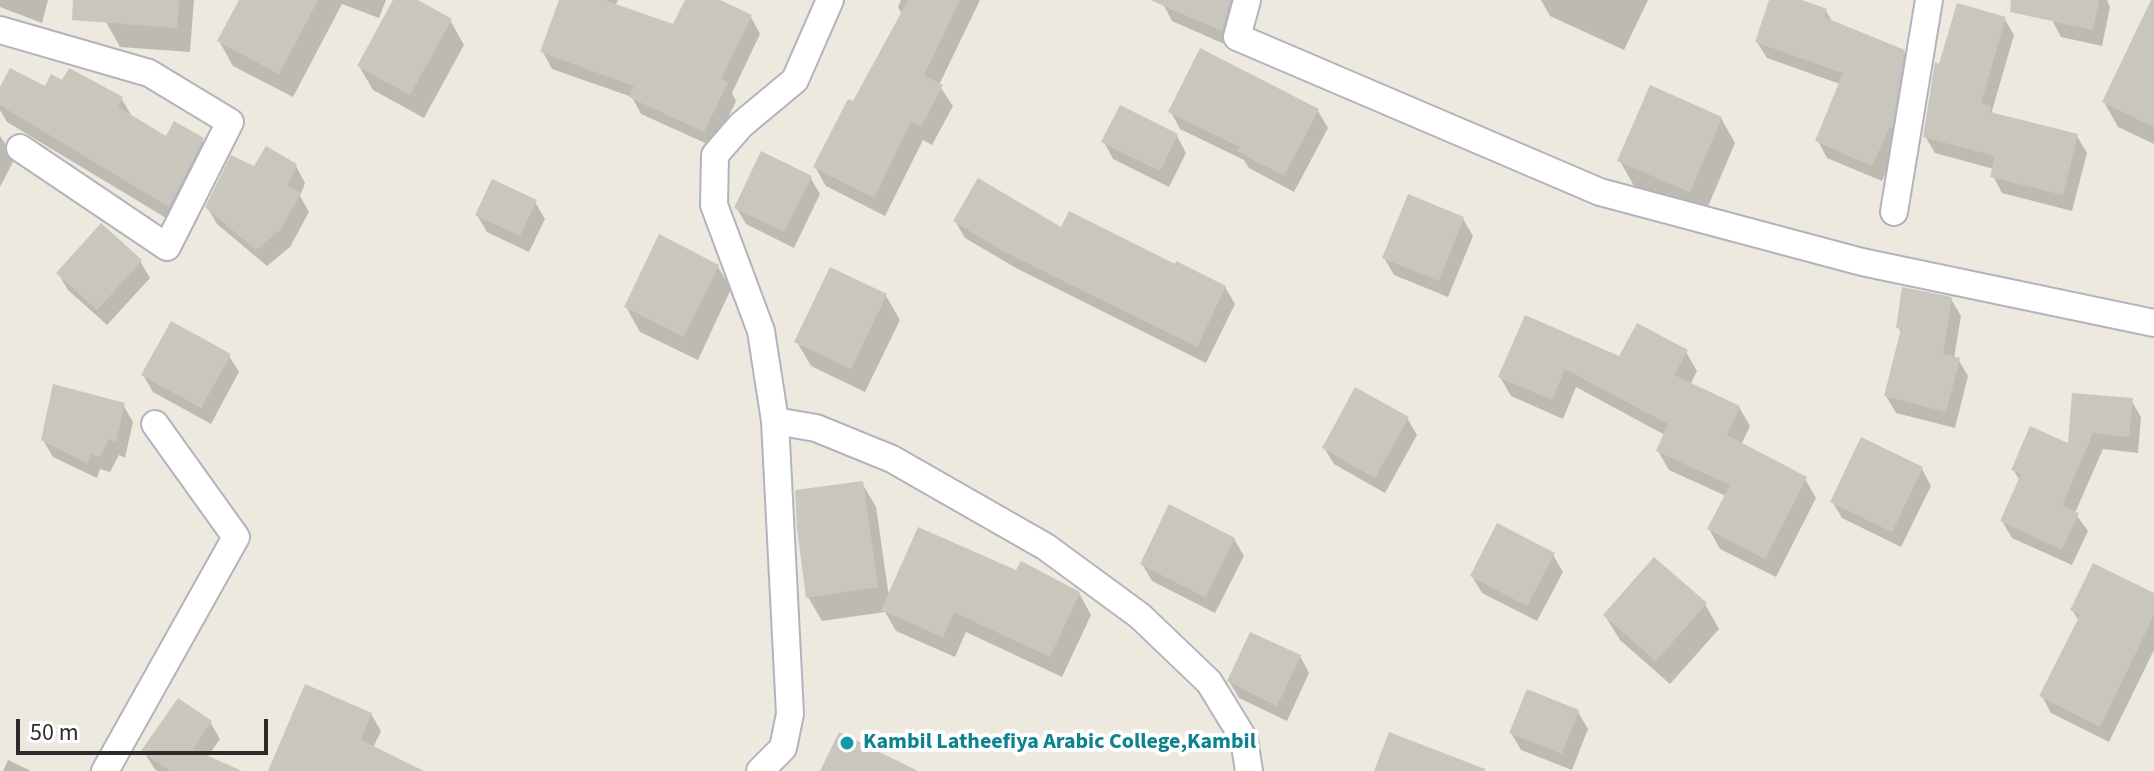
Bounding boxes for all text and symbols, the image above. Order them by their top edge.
scale bar [20,703,272,753]
text: 50 m [30,715,79,750]
place label: Kambil Latheefiya Arabic College,Kambil [863,730,1256,756]
marker: Kambil Latheefiya Arabic College,Kambil [838,734,856,752]

